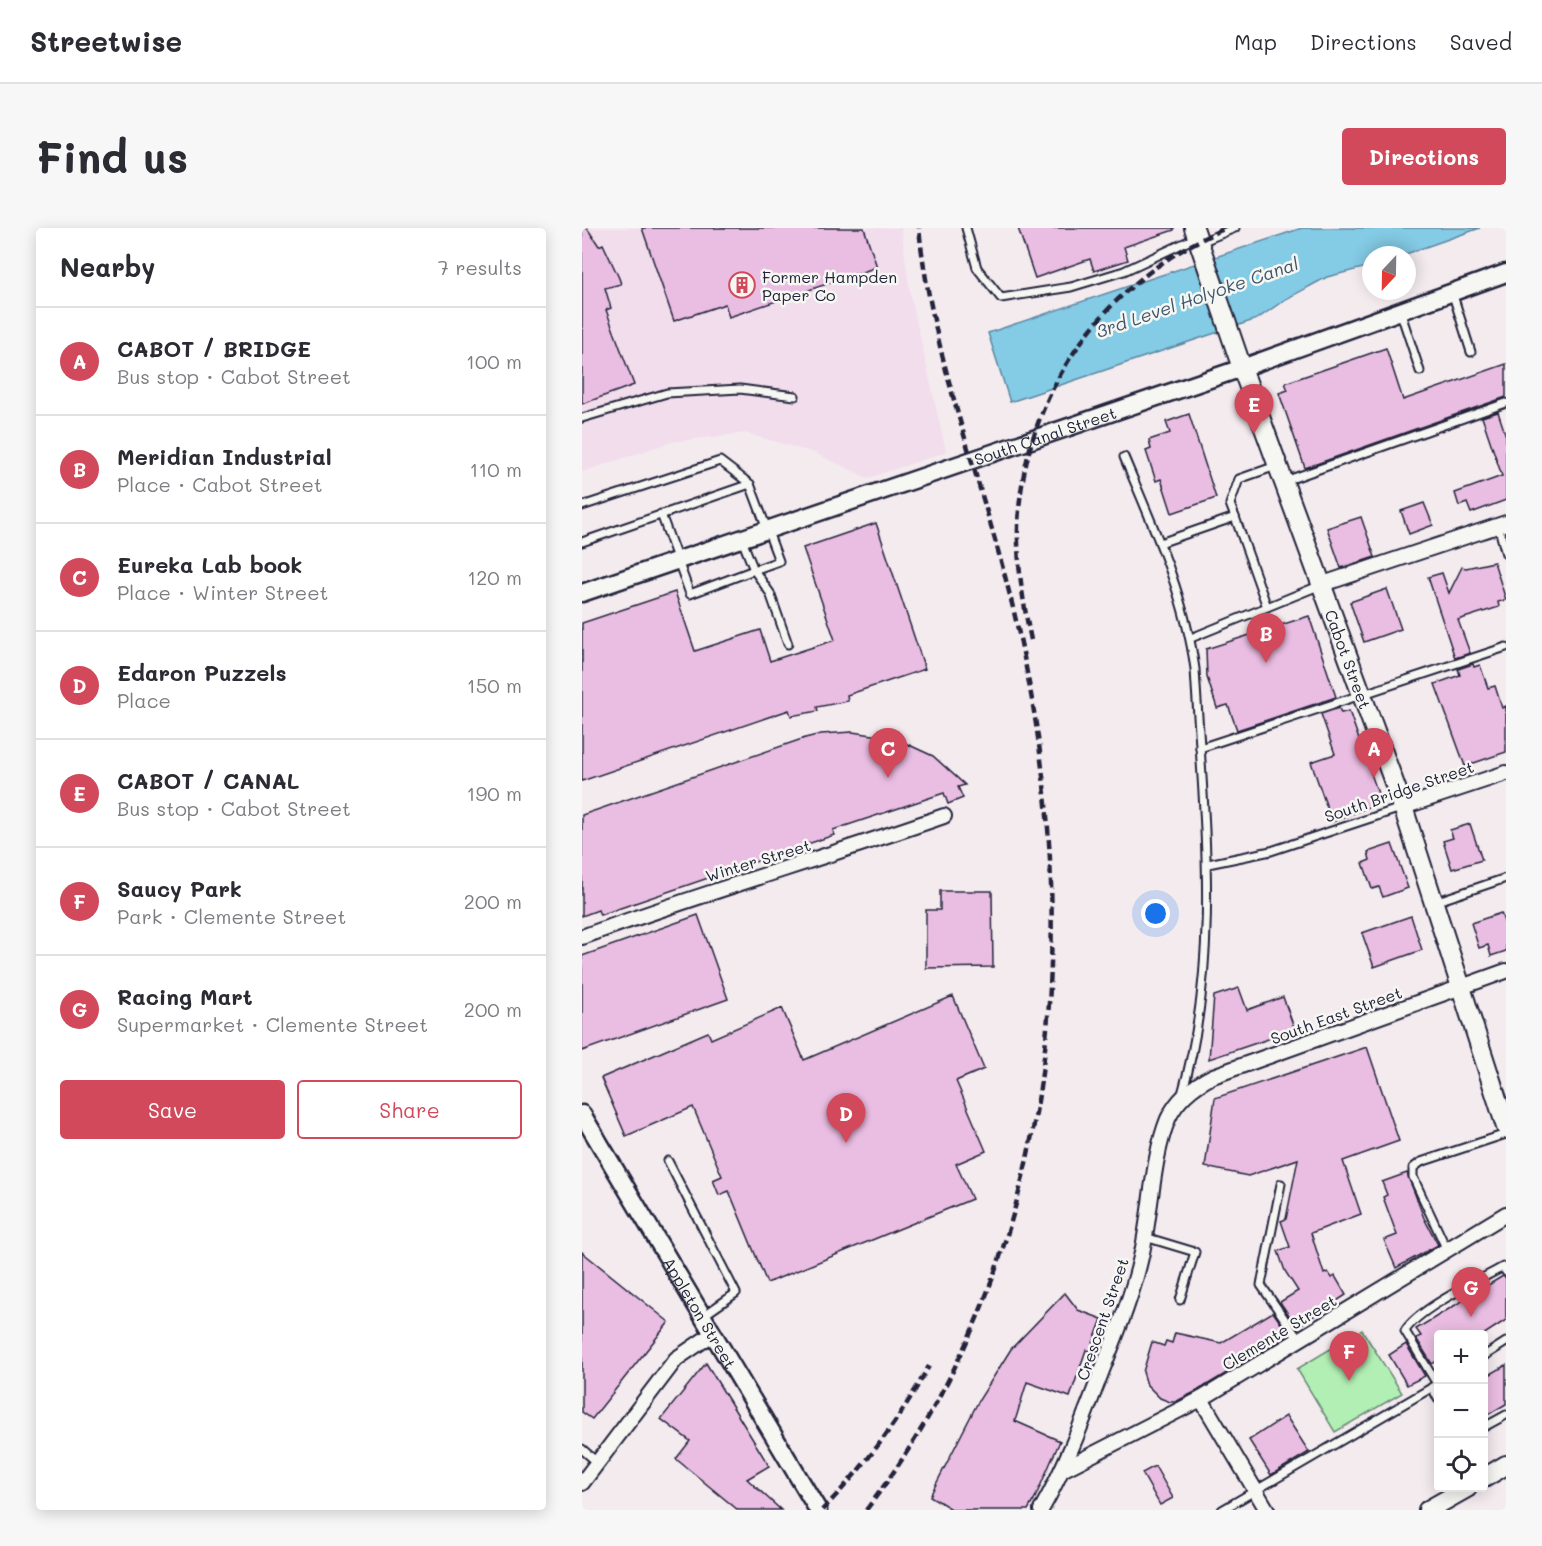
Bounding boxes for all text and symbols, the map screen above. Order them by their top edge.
text: Streetwise [30,23,182,59]
text: Map [1234,28,1277,55]
text: Directions [1310,28,1417,55]
text: Saved [1450,28,1512,55]
button: Directions [1342,128,1506,185]
text: Find us [36,129,188,184]
north arrow [1362,246,1416,300]
text: Nearby [60,250,155,284]
water label: 3rd Level Holyoke Canal [1093,251,1302,343]
text: 7 results [438,254,522,280]
place label: Former Hampden Paper Co [762,266,897,305]
building icon: Former Hampden Paper Co [727,270,757,300]
text: CABOT / BRIDGE [117,334,311,363]
text: A [73,348,86,374]
text: 100 m [466,348,522,374]
text: Bus stop · Cabot Street [117,363,351,389]
pin: E [1234,384,1274,434]
street label: South Canal Street [971,401,1119,469]
text: Meridian Industrial [117,442,332,471]
text: B [73,456,86,482]
text: 110 m [469,456,522,482]
text: Place · Cabot Street [117,471,323,497]
text: Eureka Lab book [117,550,302,579]
text: C [72,564,87,590]
text: 120 m [467,564,522,590]
text: Place · Winter Street [117,579,328,605]
street label: Cabot Street [1321,606,1377,712]
pin: B [1246,614,1286,663]
text: Edaron Puzzels [117,658,287,687]
text: D [72,672,87,698]
text: 150 m [467,672,522,698]
text: Place [117,687,171,713]
pin: C [868,728,908,778]
pin: A [1354,728,1394,778]
street label: South Bridge Street [1322,756,1476,826]
text: CABOT / CANAL [117,766,300,795]
text: E [73,780,86,806]
text: 190 m [467,780,522,806]
text: Bus stop · Cabot Street [117,795,351,821]
street label: Winter Street [703,834,813,886]
text: Saucy Park [117,874,242,903]
text: F [73,888,86,914]
text: 200 m [464,888,522,914]
your location [1141,899,1170,928]
text: Park · Clemente Street [117,903,346,929]
street label: South East Street [1267,981,1405,1049]
text: Racing Mart [117,982,253,1011]
text: G [72,996,87,1022]
text: 200 m [464,996,522,1022]
text: Supermarket · Clemente Street [117,1011,428,1037]
button: Save [60,1080,285,1139]
button: Share [297,1080,522,1139]
pin: D [826,1094,866,1143]
street label: Appleton Street [659,1253,742,1372]
street label: Crescent Street [1071,1255,1133,1383]
pin: G [1452,1268,1490,1317]
street label: Clemente Street [1218,1290,1340,1374]
map controls [1434,1330,1488,1492]
button: + [1434,1330,1488,1384]
pin: F [1330,1332,1368,1381]
button: − [1434,1384,1488,1438]
button: locate [1434,1438,1488,1492]

